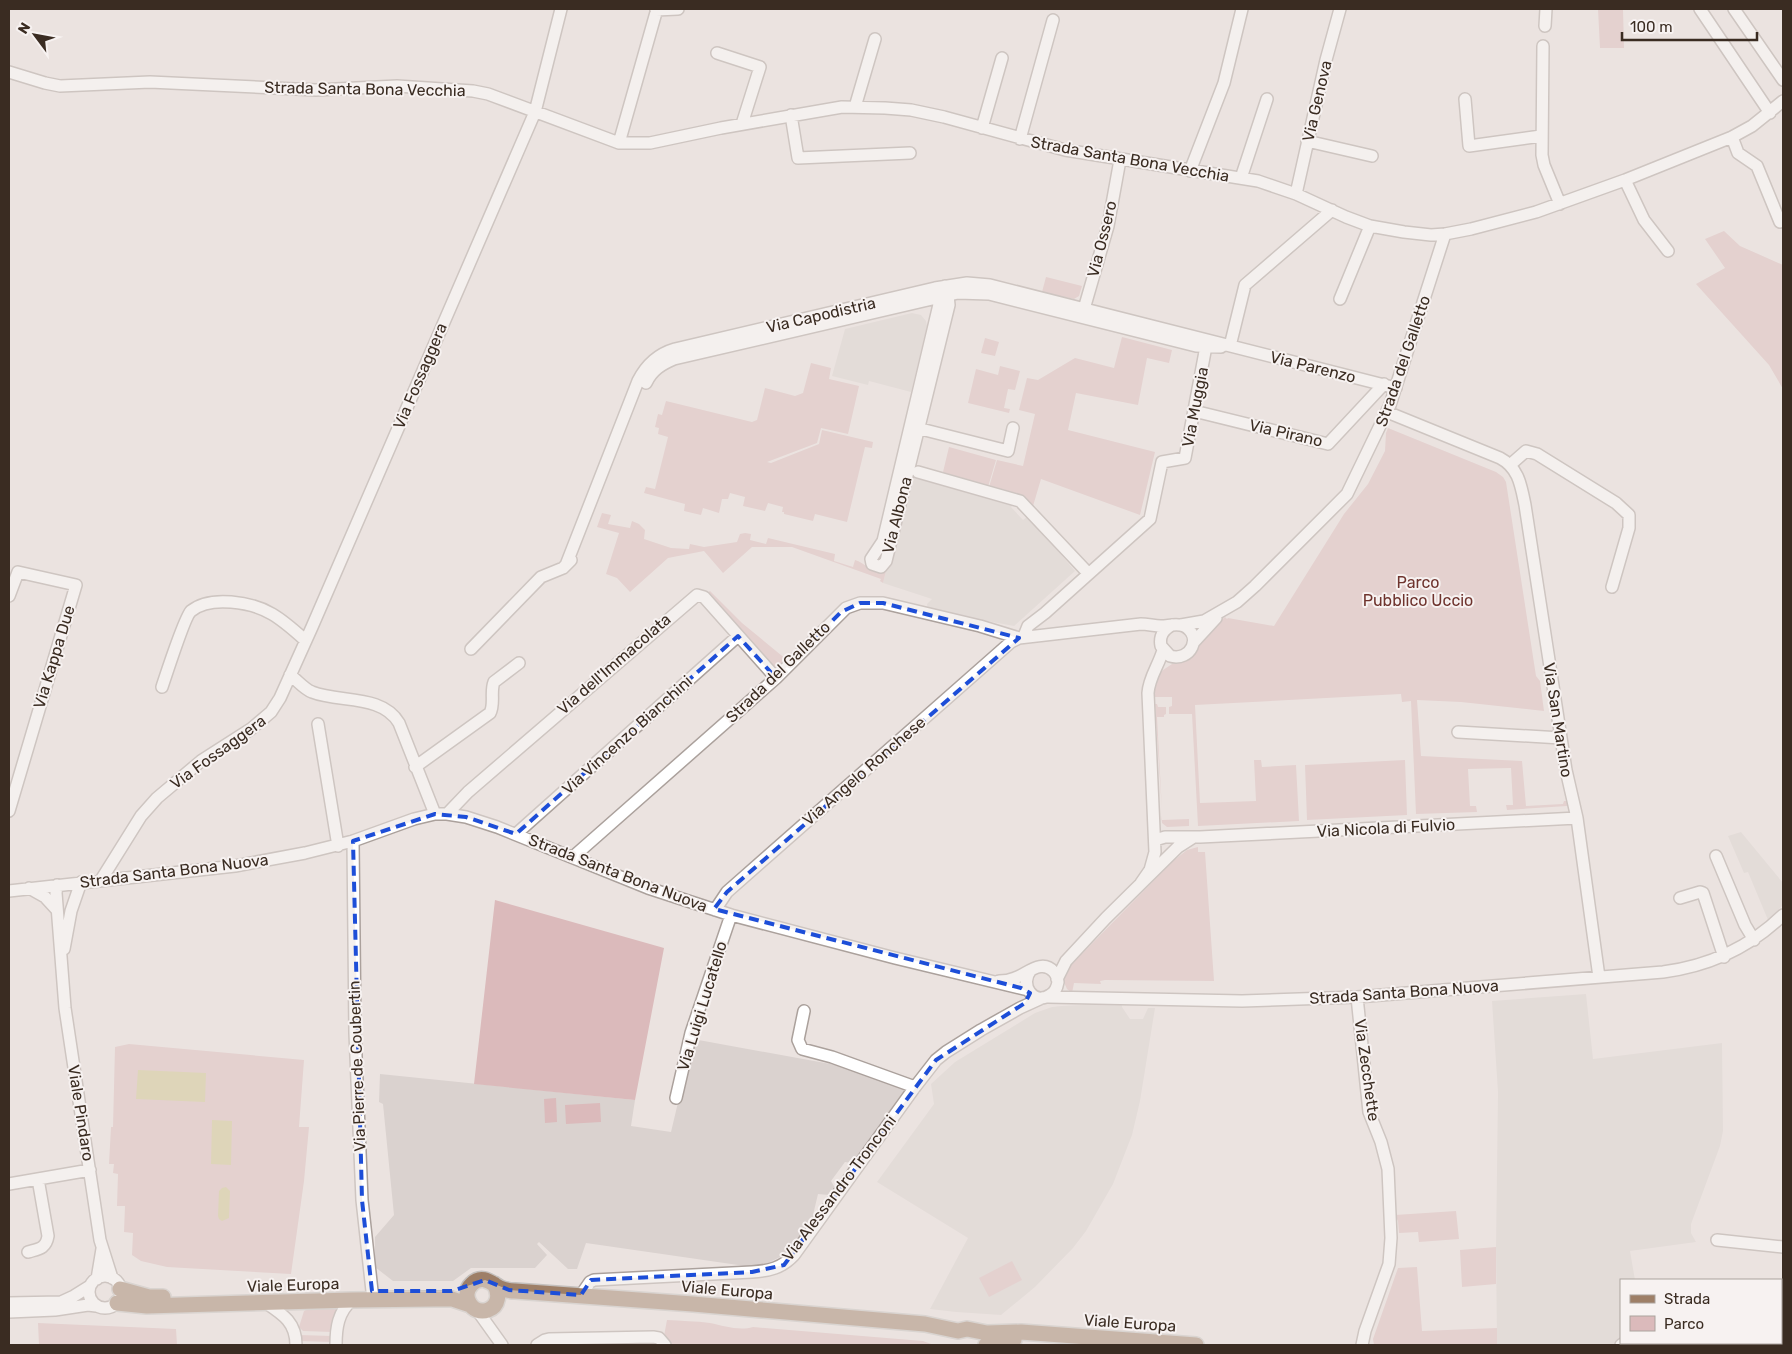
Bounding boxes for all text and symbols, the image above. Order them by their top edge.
north arrow [10,10,60,60]
scale bar [1622,10,1757,42]
text: 100 m [1630,18,1672,36]
text: N [15,20,34,37]
street label: Via Genova [1298,58,1336,144]
street label: Strada Santa Bona Vecchia [264,78,466,100]
street label: Strada Santa Bona Vecchia [1029,132,1231,186]
street label: Via Ossero [1083,199,1121,279]
street label: Via Capodistria [764,293,878,337]
street label: Strada del Galletto [1372,293,1434,429]
street label: Via Fossaggera [389,320,451,432]
street label: Via Parenzo [1268,347,1358,387]
street label: Via Muggia [1178,365,1212,449]
street label: Via Pirano [1247,415,1325,451]
street label: Via Albona [878,475,916,555]
park label: Parco Pubblico Uccio [1363,573,1473,610]
street label: Via Kappa Due [29,603,79,711]
street label: Via dell'Immacolata [553,610,675,718]
street label: Strada del Galletto [722,617,834,727]
street label: Via San Martino [1540,661,1576,779]
street label: Via Vincenzo Bianchini [558,672,696,798]
street label: Via Fossaggera [167,711,269,793]
street label: Via Angelo Ronchese [799,712,929,829]
street label: Via Nicola di Fulvio [1316,815,1456,841]
street label: Strada Santa Bona Nuova [526,830,710,916]
street label: Strada Santa Bona Nuova [79,850,269,892]
street label: Via Luigi Lucatello [673,939,731,1073]
street label: Strada Santa Bona Nuova [1309,976,1499,1008]
street label: Via Pierre de Coubertin [345,980,369,1152]
street label: Via Zecchette [1350,1018,1384,1122]
street label: Viale Pindaro [64,1064,98,1162]
street label: Via Alessandro Tronconi [778,1111,900,1265]
street label: Viale Europa [246,1274,340,1296]
street label: Viale Europa [680,1276,774,1304]
legend [1620,1279,1782,1344]
text: Strada [1664,1290,1710,1308]
street label: Viale Europa [1083,1310,1177,1336]
text: Parco [1664,1315,1704,1333]

